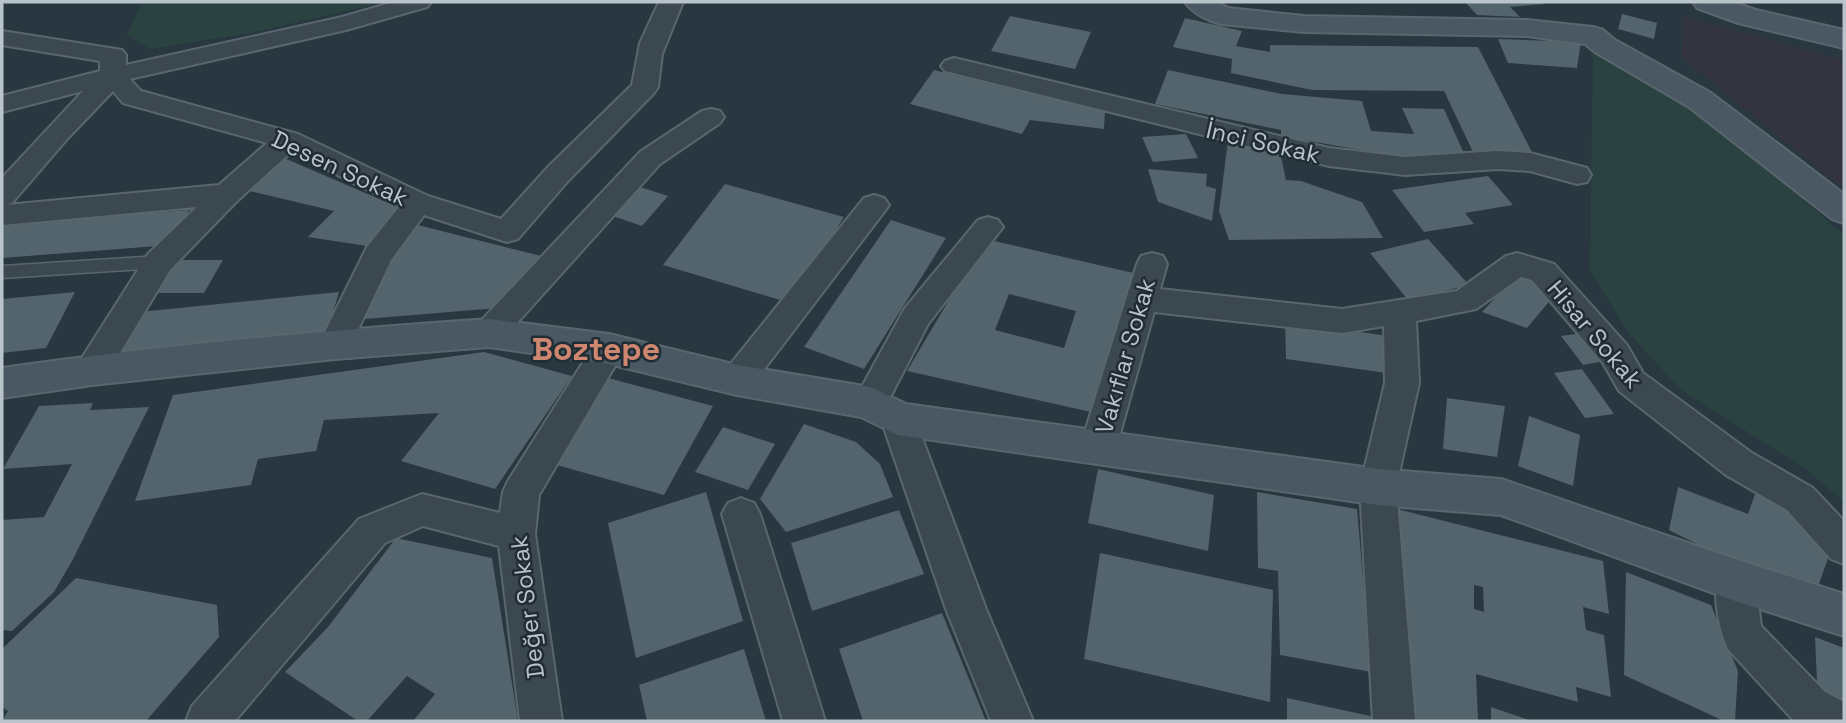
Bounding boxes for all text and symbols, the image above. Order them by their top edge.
street label: İnci Sokak [1203,114,1323,170]
street label: Desen Sokak [267,123,413,213]
street label: Hisar Sokak [1541,273,1649,395]
street label: Vakıflar Sokak [1088,275,1162,437]
district label: Boztepe [532,329,660,369]
street label: Değer Sokak [503,534,551,680]

